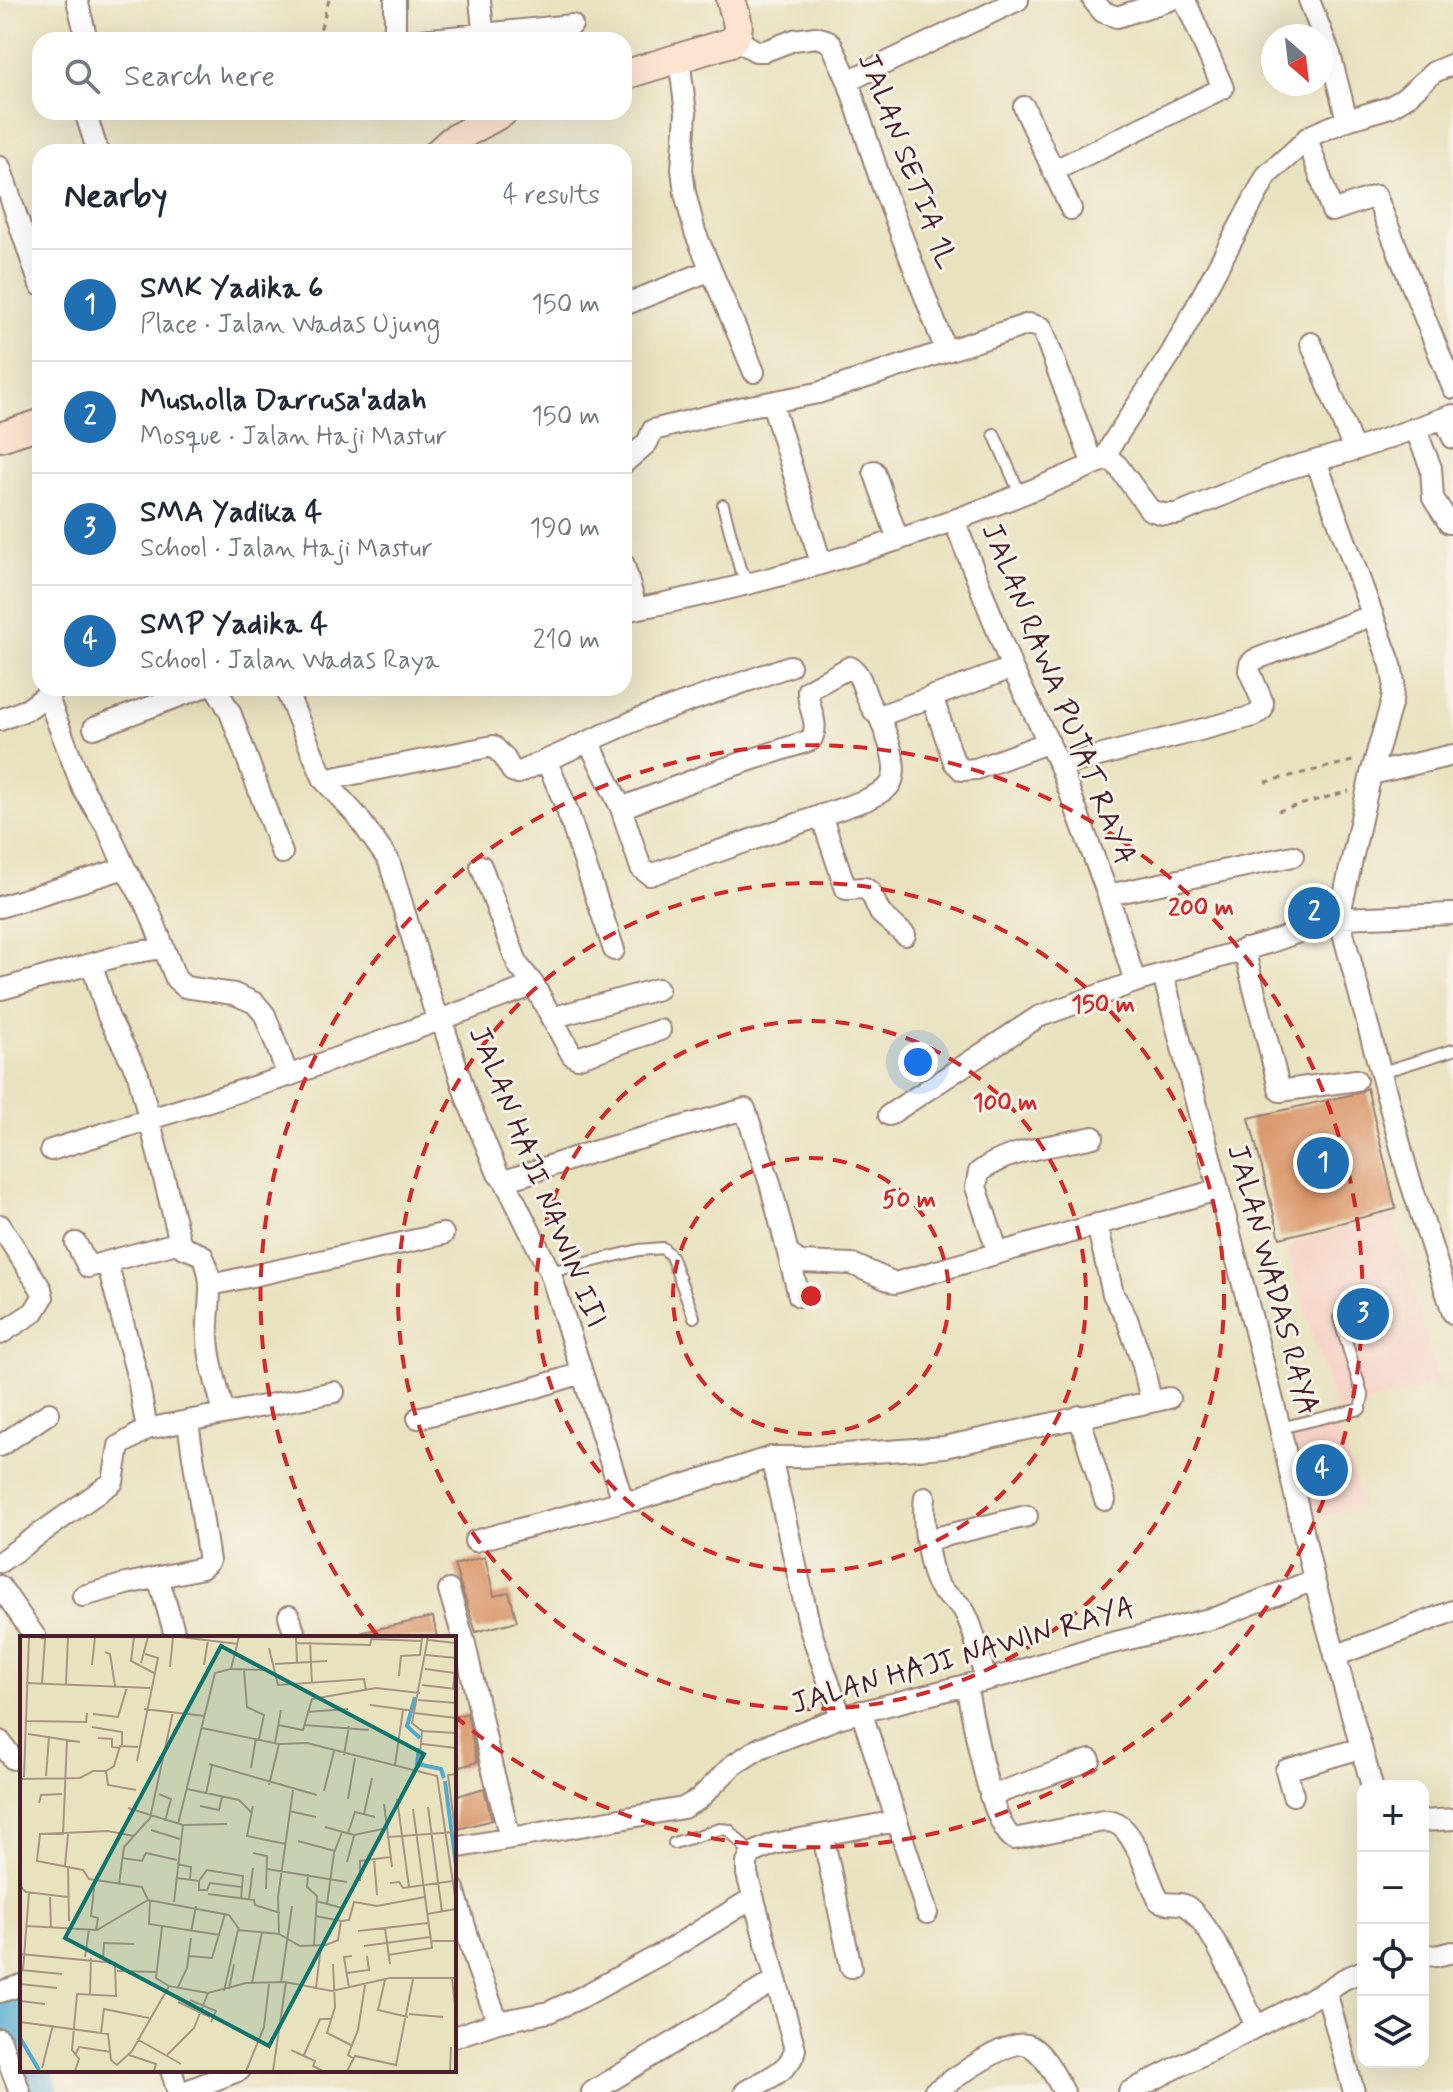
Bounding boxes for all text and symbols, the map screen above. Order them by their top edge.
north arrow [1261,24,1333,96]
search box [32,32,632,120]
street label: JALAN SETIA 1L [848,48,966,275]
icon: search [60,54,104,98]
text: Search here [124,57,275,96]
text: Nearby [64,174,168,219]
text: 4 results [503,179,600,213]
text: SMK Yadika 6 [140,269,323,308]
text: 1 [84,288,96,322]
text: 150 m [531,288,600,322]
text: Place · Jalan Wadas Ujung [140,308,440,342]
text: Musholla Darrusa'adah [140,381,427,420]
text: 2 [84,400,96,434]
text: 150 m [531,400,600,434]
text: Mosque · Jalan Haji Mastur [140,420,447,454]
text: SMA Yadika 4 [140,493,322,532]
text: 3 [84,512,96,546]
text: 190 m [530,512,600,546]
street label: JALAN RAWA PUTAT RAYA [972,517,1144,871]
text: School · Jalan Haji Mastur [140,532,433,566]
text: SMP Yadika 4 [140,605,328,644]
text: 4 [82,624,98,658]
text: 210 m [533,624,600,658]
text: School · Jalan Wadas Raya [140,644,440,678]
pin: 2 [1288,883,1340,943]
text: 200 m [1168,893,1234,924]
text: 150 m [1071,990,1135,1021]
street label: JALAN HAJI NAWIN III [459,1021,615,1333]
your location [898,1042,938,1082]
text: 100 m [973,1088,1037,1119]
pin: 1 [1297,1133,1349,1193]
street label: JALAN WADAS RAYA [1217,1140,1327,1420]
text: 50 m [882,1185,936,1216]
centre of rings [797,1282,825,1310]
pin: 3 [1337,1284,1389,1344]
pin: 4 [1296,1440,1348,1500]
street label: JALAN HAJI NAWIN RAYA [787,1588,1139,1724]
inset map [20,1636,456,2072]
map controls [1357,1780,1429,2068]
button: + [1357,1780,1429,1852]
button: − [1357,1852,1429,1924]
button: locate [1357,1924,1429,1996]
button: layers [1357,1996,1429,2068]

